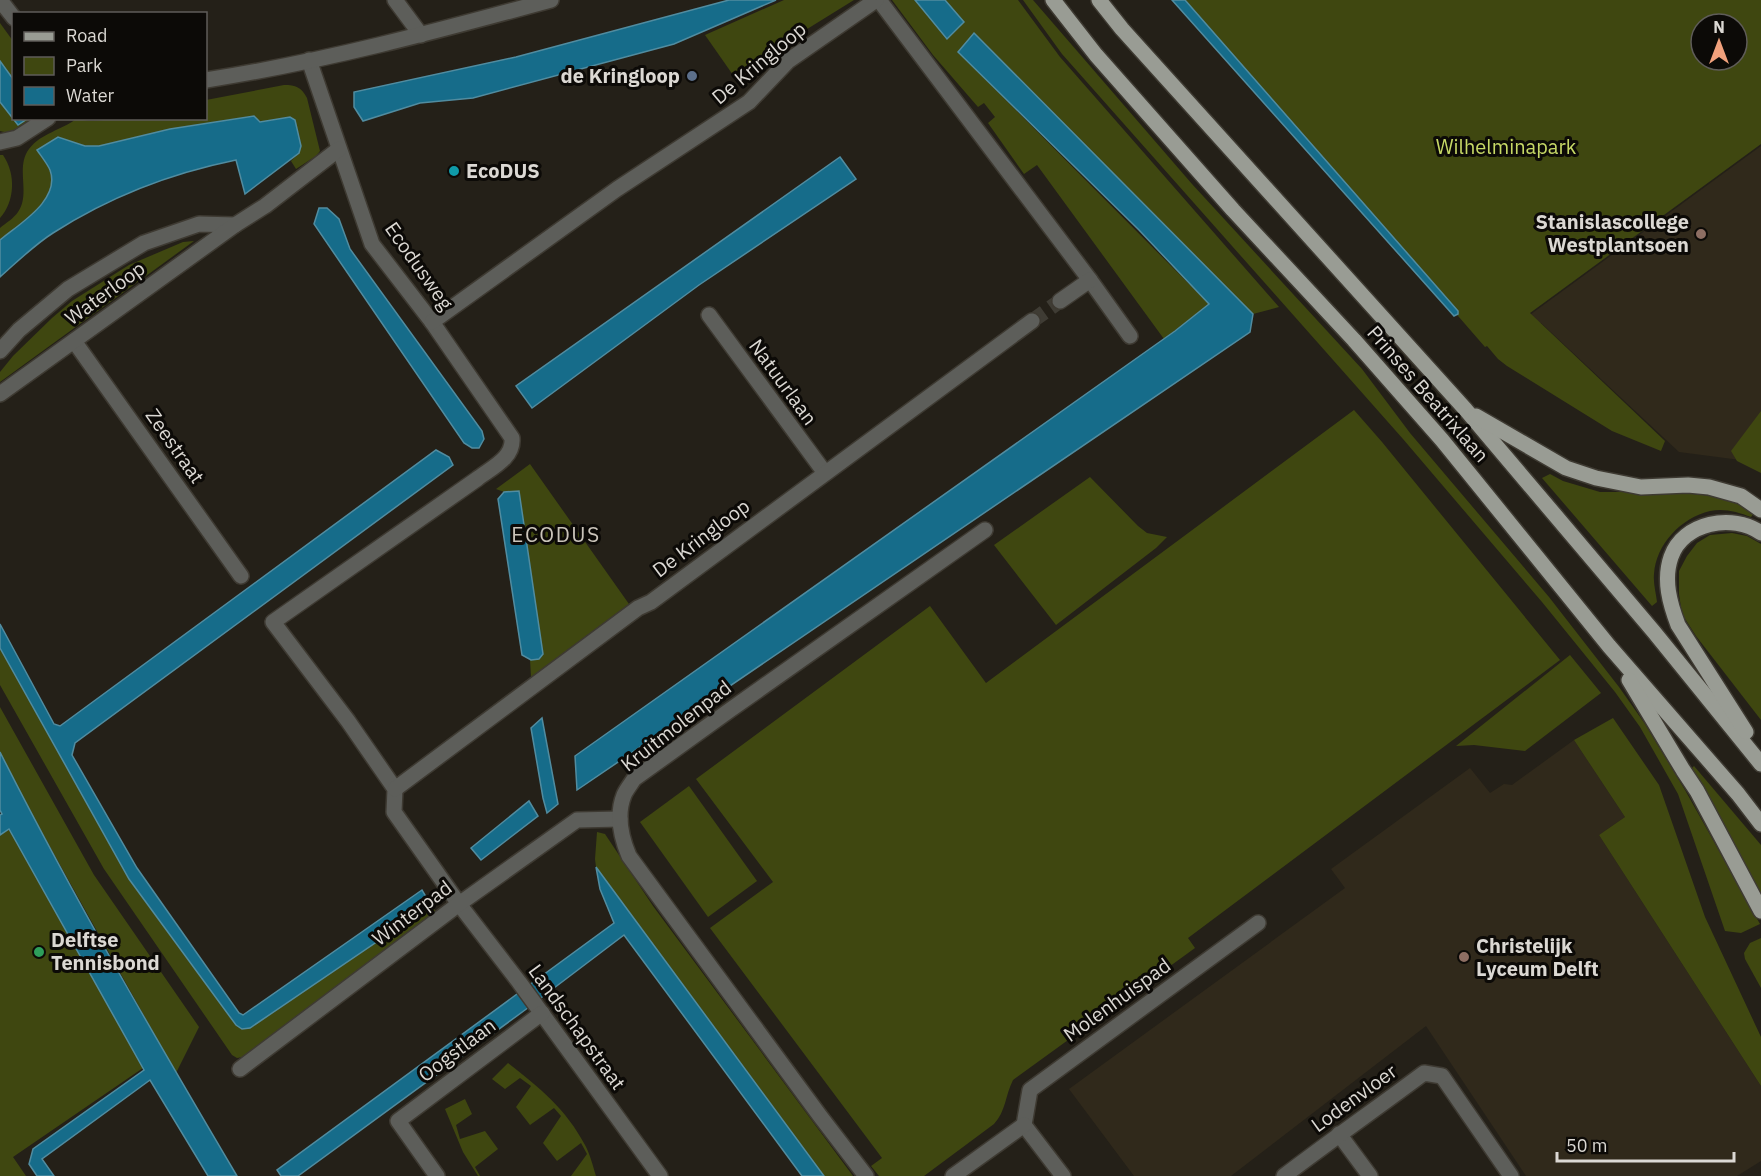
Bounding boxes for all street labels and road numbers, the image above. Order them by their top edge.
street label: De Kringloop [706,15,812,110]
street label: Ecodusweg [379,216,460,316]
street label: Waterloop [59,254,150,331]
street label: Prinses Beatrixlaan [1361,319,1495,468]
street label: Natuurlaan [743,333,824,430]
street label: Zeestraat [140,403,211,489]
street label: De Kringloop [647,492,755,583]
street label: Kruitmolenpad [615,674,737,777]
street label: Winterpad [366,874,457,951]
street label: Molenhuispad [1058,951,1176,1048]
street label: Landschapstraat [523,958,632,1095]
street label: Oogstlaan [412,1012,501,1088]
street label: Lodenvloer [1305,1057,1402,1138]

